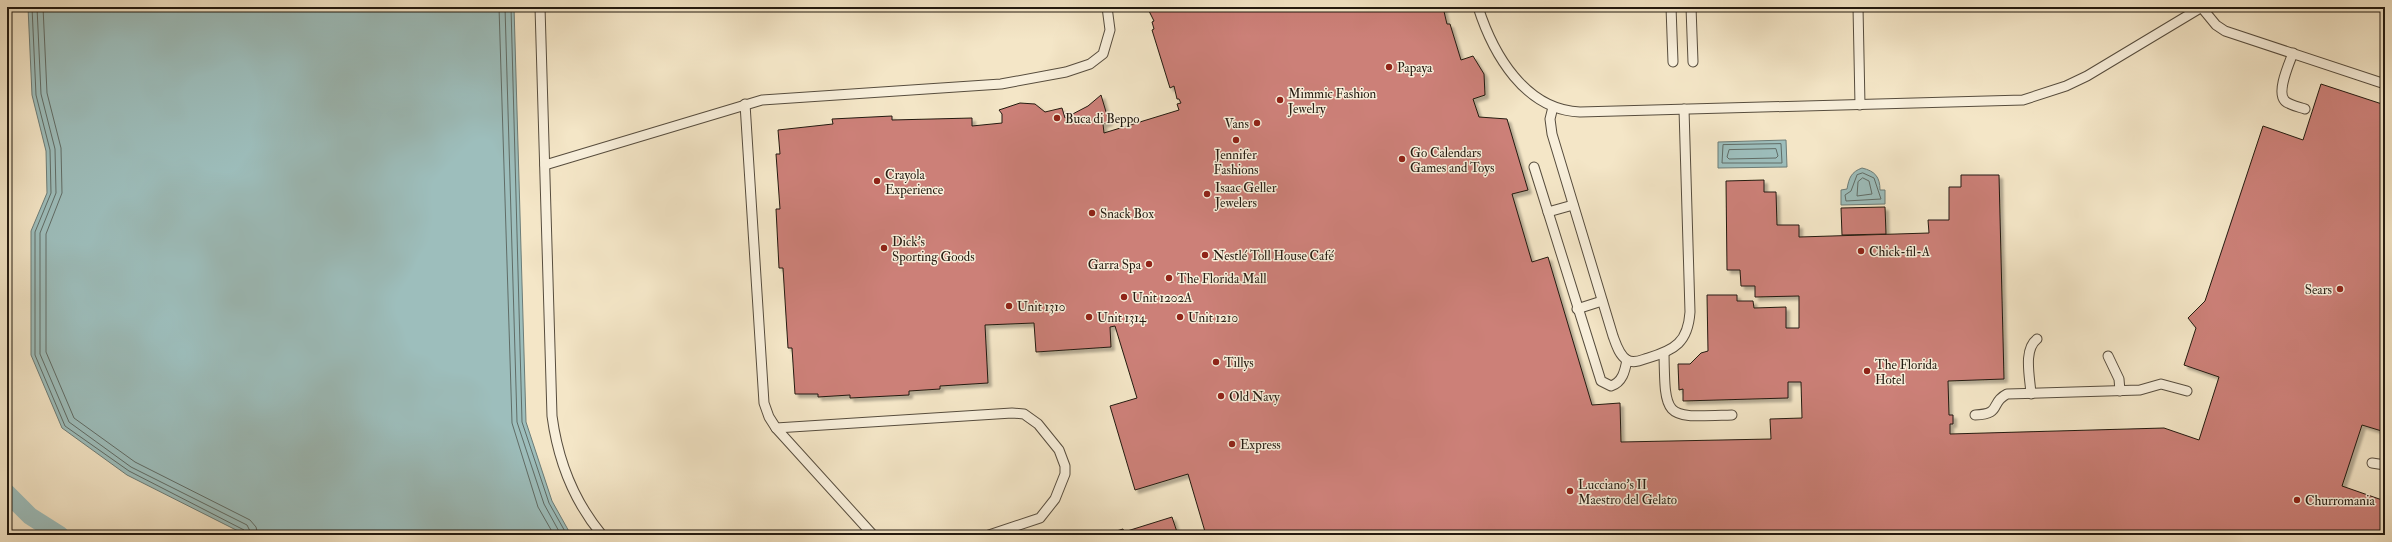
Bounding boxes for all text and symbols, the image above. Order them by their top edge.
place label: Papaya [1397,60,1433,77]
marker: Papaya [1384,62,1394,72]
place label: Mimmic Fashion Jewelry [1287,86,1377,118]
marker: Mimmic Fashion Jewelry [1275,95,1285,105]
place label: Buca di Beppo [1065,111,1140,128]
marker: Buca di Beppo [1052,113,1062,123]
place label: Vans [1224,116,1250,132]
marker: Vans [1252,118,1262,128]
marker: Jennifer Fashions [1231,135,1241,145]
place label: Go Calendars Games and Toys [1410,145,1495,177]
place label: Jennifer Fashions [1213,147,1259,178]
marker: Go Calendars Games and Toys [1397,154,1407,164]
place label: Crayola Experience [885,167,944,199]
marker: Crayola Experience [872,176,882,186]
place label: Isaac Geller Jewelers [1214,180,1277,211]
marker: Isaac Geller Jewelers [1202,189,1212,199]
place label: Snack Box [1100,206,1154,222]
marker: Snack Box [1087,208,1097,218]
place label: Dick's Sporting Goods [892,234,975,266]
marker: Dick's Sporting Goods [879,243,889,253]
place label: Chick-fil-A [1869,244,1931,260]
marker: Chick-fil-A [1856,246,1866,256]
place label: Nestlé Toll House Café [1213,248,1335,264]
marker: Nestlé Toll House Café [1200,250,1210,260]
place label: Garra Spa [1088,257,1142,274]
marker: Garra Spa [1144,259,1154,269]
place label: The Florida Mall [1177,271,1267,287]
marker: The Florida Mall [1164,273,1174,283]
place label: Sears [2305,282,2333,298]
marker: Sears [2335,284,2345,294]
place label: Unit 1202A [1132,290,1193,306]
marker: Unit 1202A [1119,292,1129,302]
place label: Unit 1310 [1017,299,1065,315]
marker: Unit 1310 [1004,301,1014,311]
place label: Unit 1314 [1097,310,1147,326]
place label: Unit 1210 [1188,310,1238,326]
marker: Unit 1314 [1084,312,1094,322]
marker: Unit 1210 [1175,312,1185,322]
place label: Tillys [1224,355,1254,372]
marker: Tillys [1211,357,1221,367]
place label: The Florida Hotel [1875,357,1938,388]
marker: The Florida Hotel [1862,366,1872,376]
place label: Old Navy [1229,389,1280,406]
marker: Old Navy [1216,391,1226,401]
place label: Express [1240,437,1281,454]
marker: Express [1227,439,1237,449]
place label: Lucciano's II Maestro del Gelato [1578,477,1677,508]
marker: Lucciano's II Maestro del Gelato [1565,486,1575,496]
place label: Churromania [2305,493,2375,509]
marker: Churromania [2292,495,2302,505]

